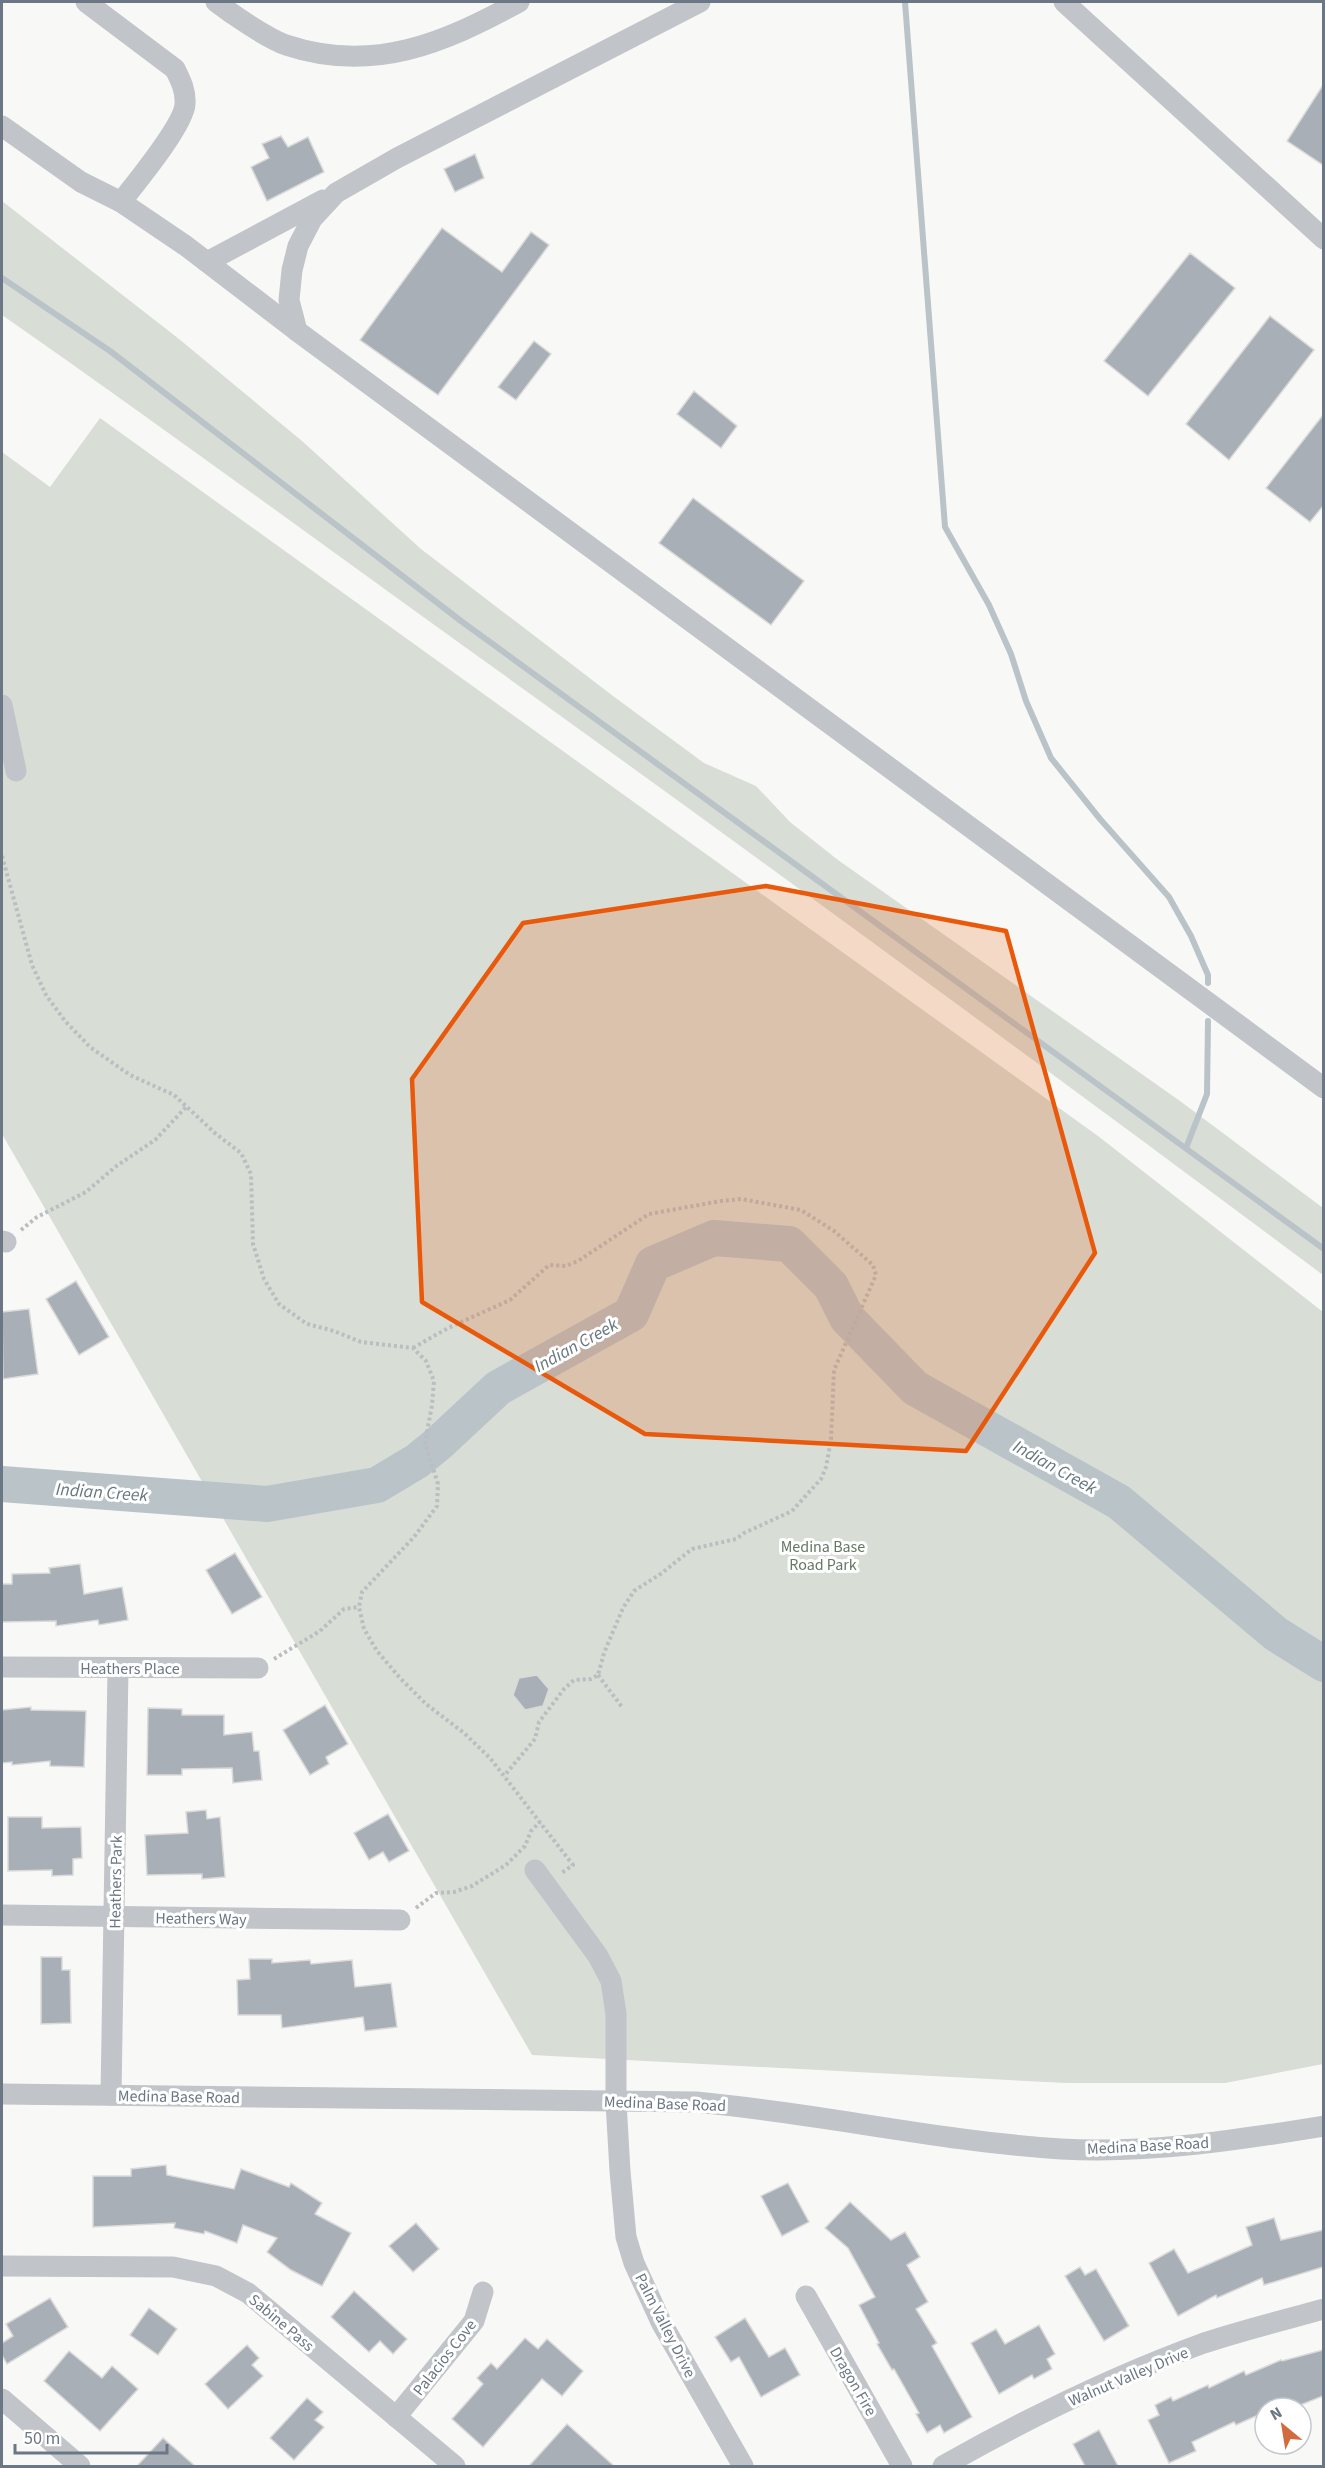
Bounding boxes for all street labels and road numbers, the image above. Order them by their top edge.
street label: Heathers Place [80,1658,180,1680]
street label: Heathers Park [104,1835,128,1929]
street label: Heathers Way [155,1907,247,1931]
street label: Medina Base Road [118,2085,240,2109]
street label: Medina Base Road [604,2091,726,2117]
street label: Medina Base Road [1087,2132,1210,2160]
street label: Palm Valley Drive [629,2269,701,2381]
street label: Sabine Pass [244,2289,319,2357]
street label: Palacios Cove [408,2315,482,2400]
street label: Walnut Valley Drive [1065,2342,1192,2412]
street label: Dragon Fire [824,2343,882,2420]

